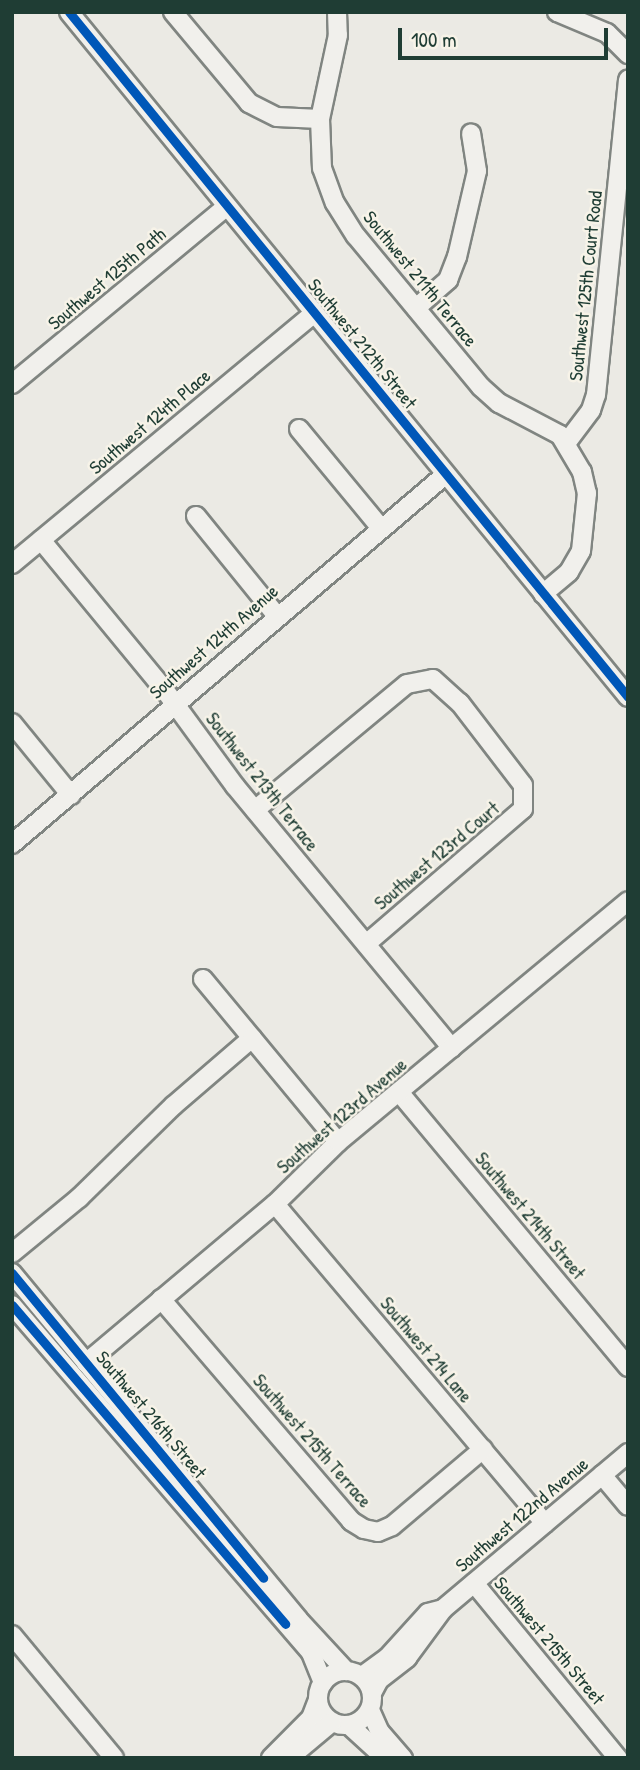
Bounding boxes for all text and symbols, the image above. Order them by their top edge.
scale bar [402,14,612,58]
text: 100 m [411,25,457,54]
street label: Southwest 125th Court Road [565,190,607,382]
street label: Southwest 211th Terrace [358,207,482,351]
street label: Southwest 125th Path [43,223,171,335]
street label: Southwest 212th Street [303,274,421,414]
street label: Southwest 124th Place [85,365,215,479]
street label: Southwest 124th Avenue [145,580,283,704]
street label: Southwest 213th Terrace [201,708,323,856]
street label: Southwest 123rd Court [370,797,504,915]
street label: Southwest 123rd Avenue [272,1053,412,1179]
street label: Southwest 214th Street [470,1148,590,1284]
street label: Southwest 214 Lane [375,1292,477,1408]
street label: Southwest 216th Street [91,1347,211,1483]
street label: Southwest 215th Terrace [248,1370,376,1512]
street label: Southwest 122nd Avenue [451,1453,593,1577]
street label: Southwest 215th Street [489,1572,609,1710]

